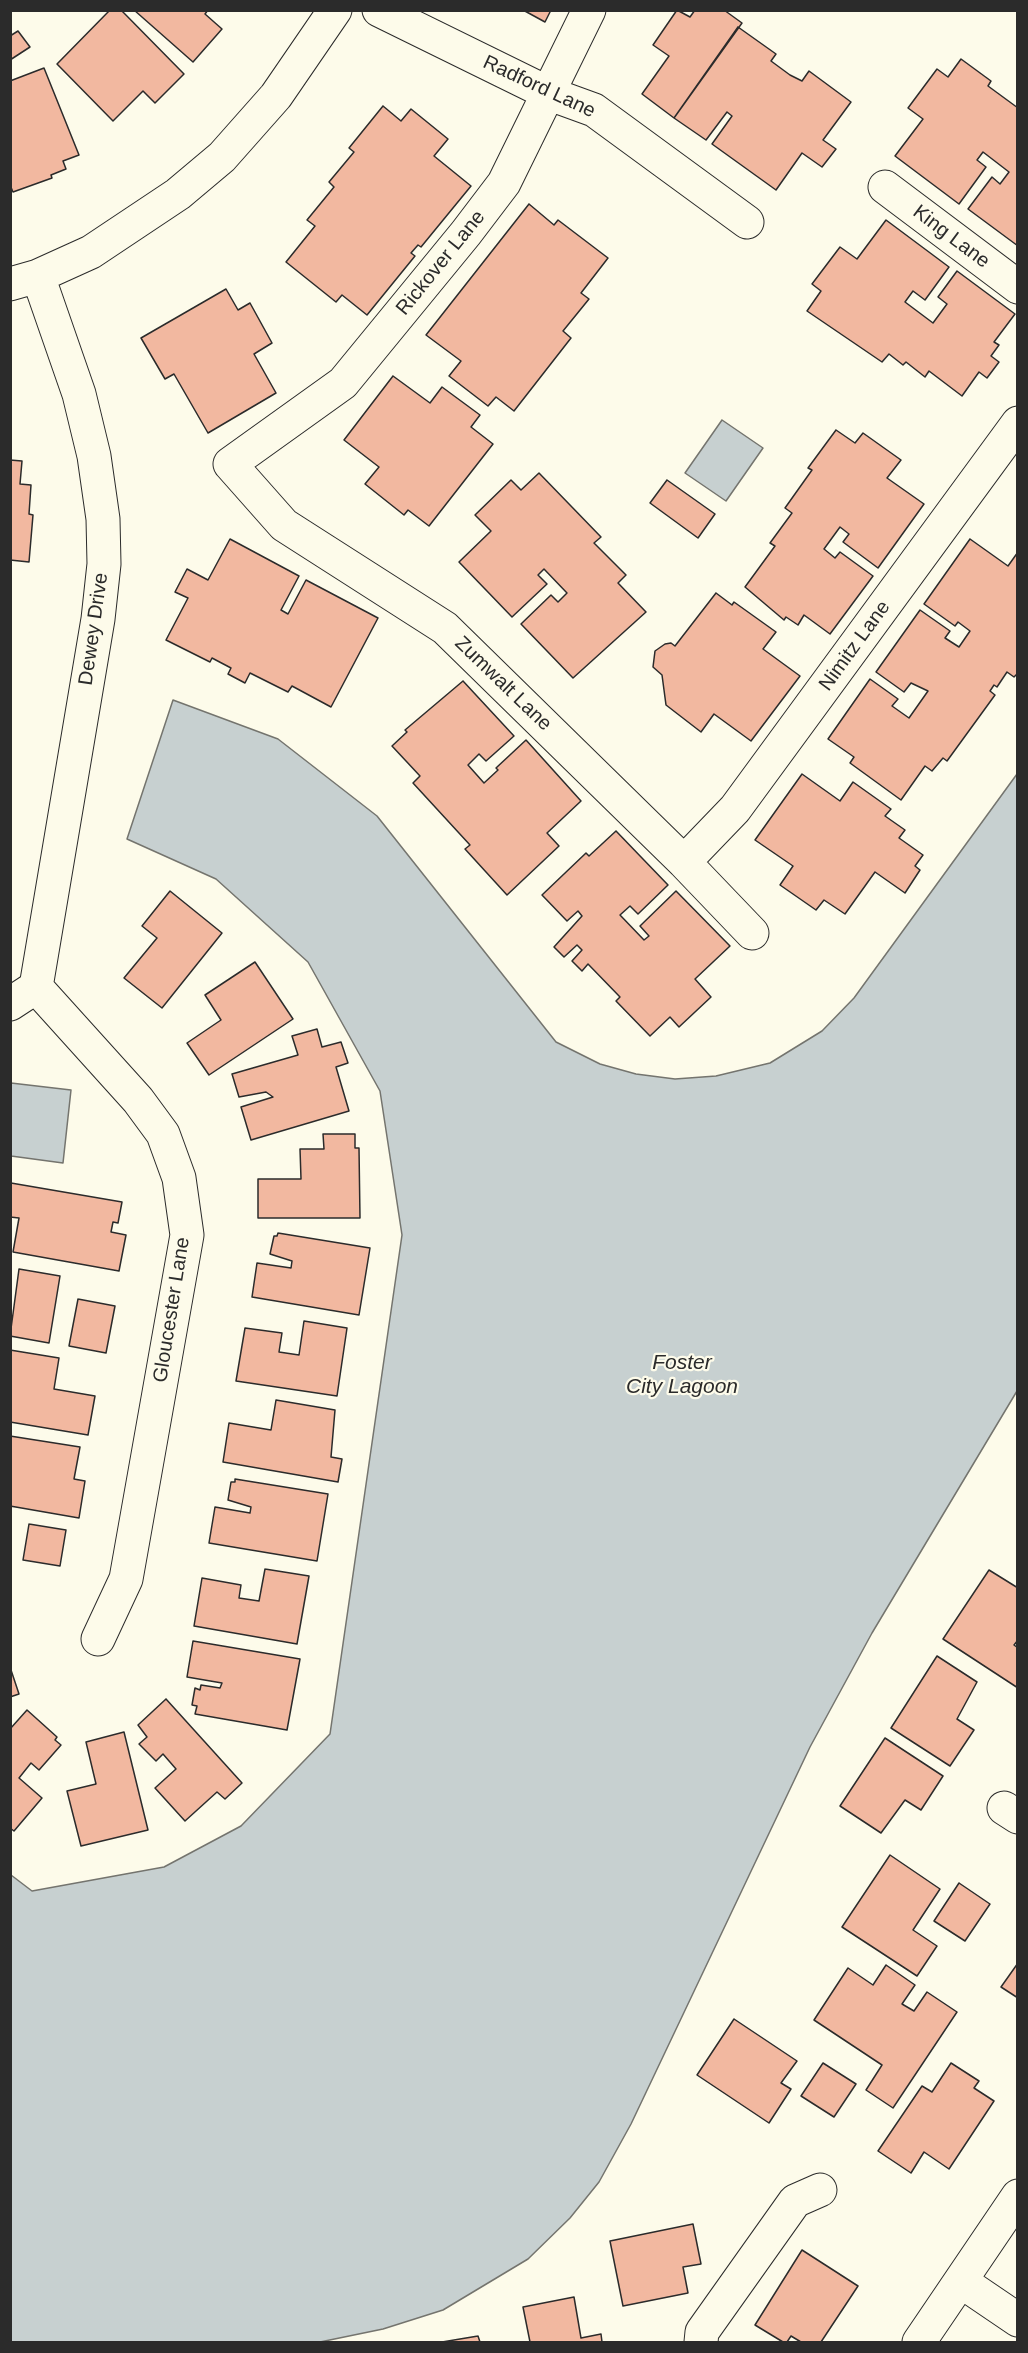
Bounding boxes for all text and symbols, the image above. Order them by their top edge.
street label: Radford Lane [479,51,599,123]
street label: King Lane [908,200,994,274]
street label: Rickover Lane [391,206,491,320]
street label: Dewey Drive [74,571,114,687]
street label: Nimitz Lane [814,596,896,696]
street label: Zumwalt Lane [449,632,557,736]
street label: Gloucester Lane [149,1236,195,1384]
water label: Foster City Lagoon [626,1350,738,1400]

